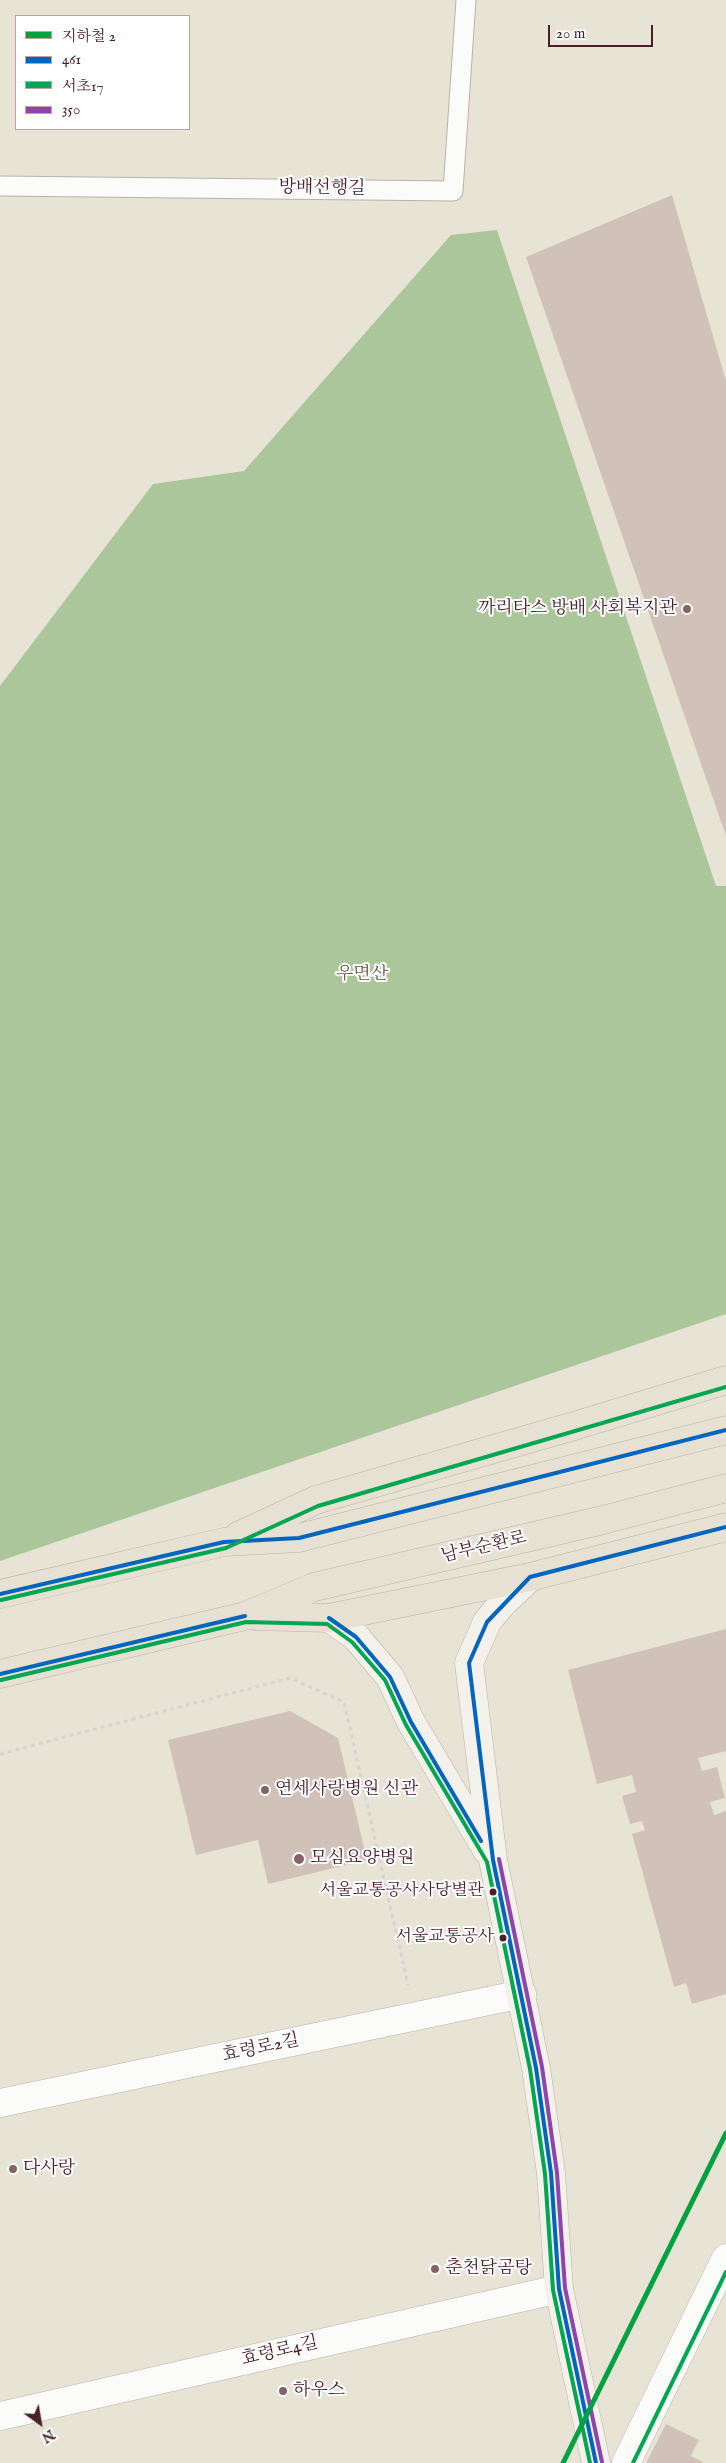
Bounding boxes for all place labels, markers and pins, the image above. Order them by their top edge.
place label: 까리타스 방배 사회복지관 [478,598,677,620]
marker: 까리타스 방배 사회복지관 [681,603,693,615]
place label: 연세사랑병원 신관 [275,1779,418,1801]
marker: 연세사랑병원 신관 [259,1784,271,1796]
place label: 모심요양병원 [310,1848,414,1870]
marker: 모심요양병원 [292,1852,306,1866]
place label: 서울교통공사사당별관 [320,1882,484,1902]
marker: 서울교통공사사당별관 [488,1887,498,1897]
place label: 서울교통공사 [395,1928,494,1948]
marker: 서울교통공사 [498,1933,508,1943]
place label: 다사랑 [23,2158,75,2180]
marker: 다사랑 [7,2163,19,2175]
place label: 춘천닭곰탕 [445,2258,532,2280]
marker: 춘천닭곰탕 [429,2263,441,2275]
place label: 하우스 [293,2380,345,2402]
marker: 하우스 [277,2385,289,2397]

